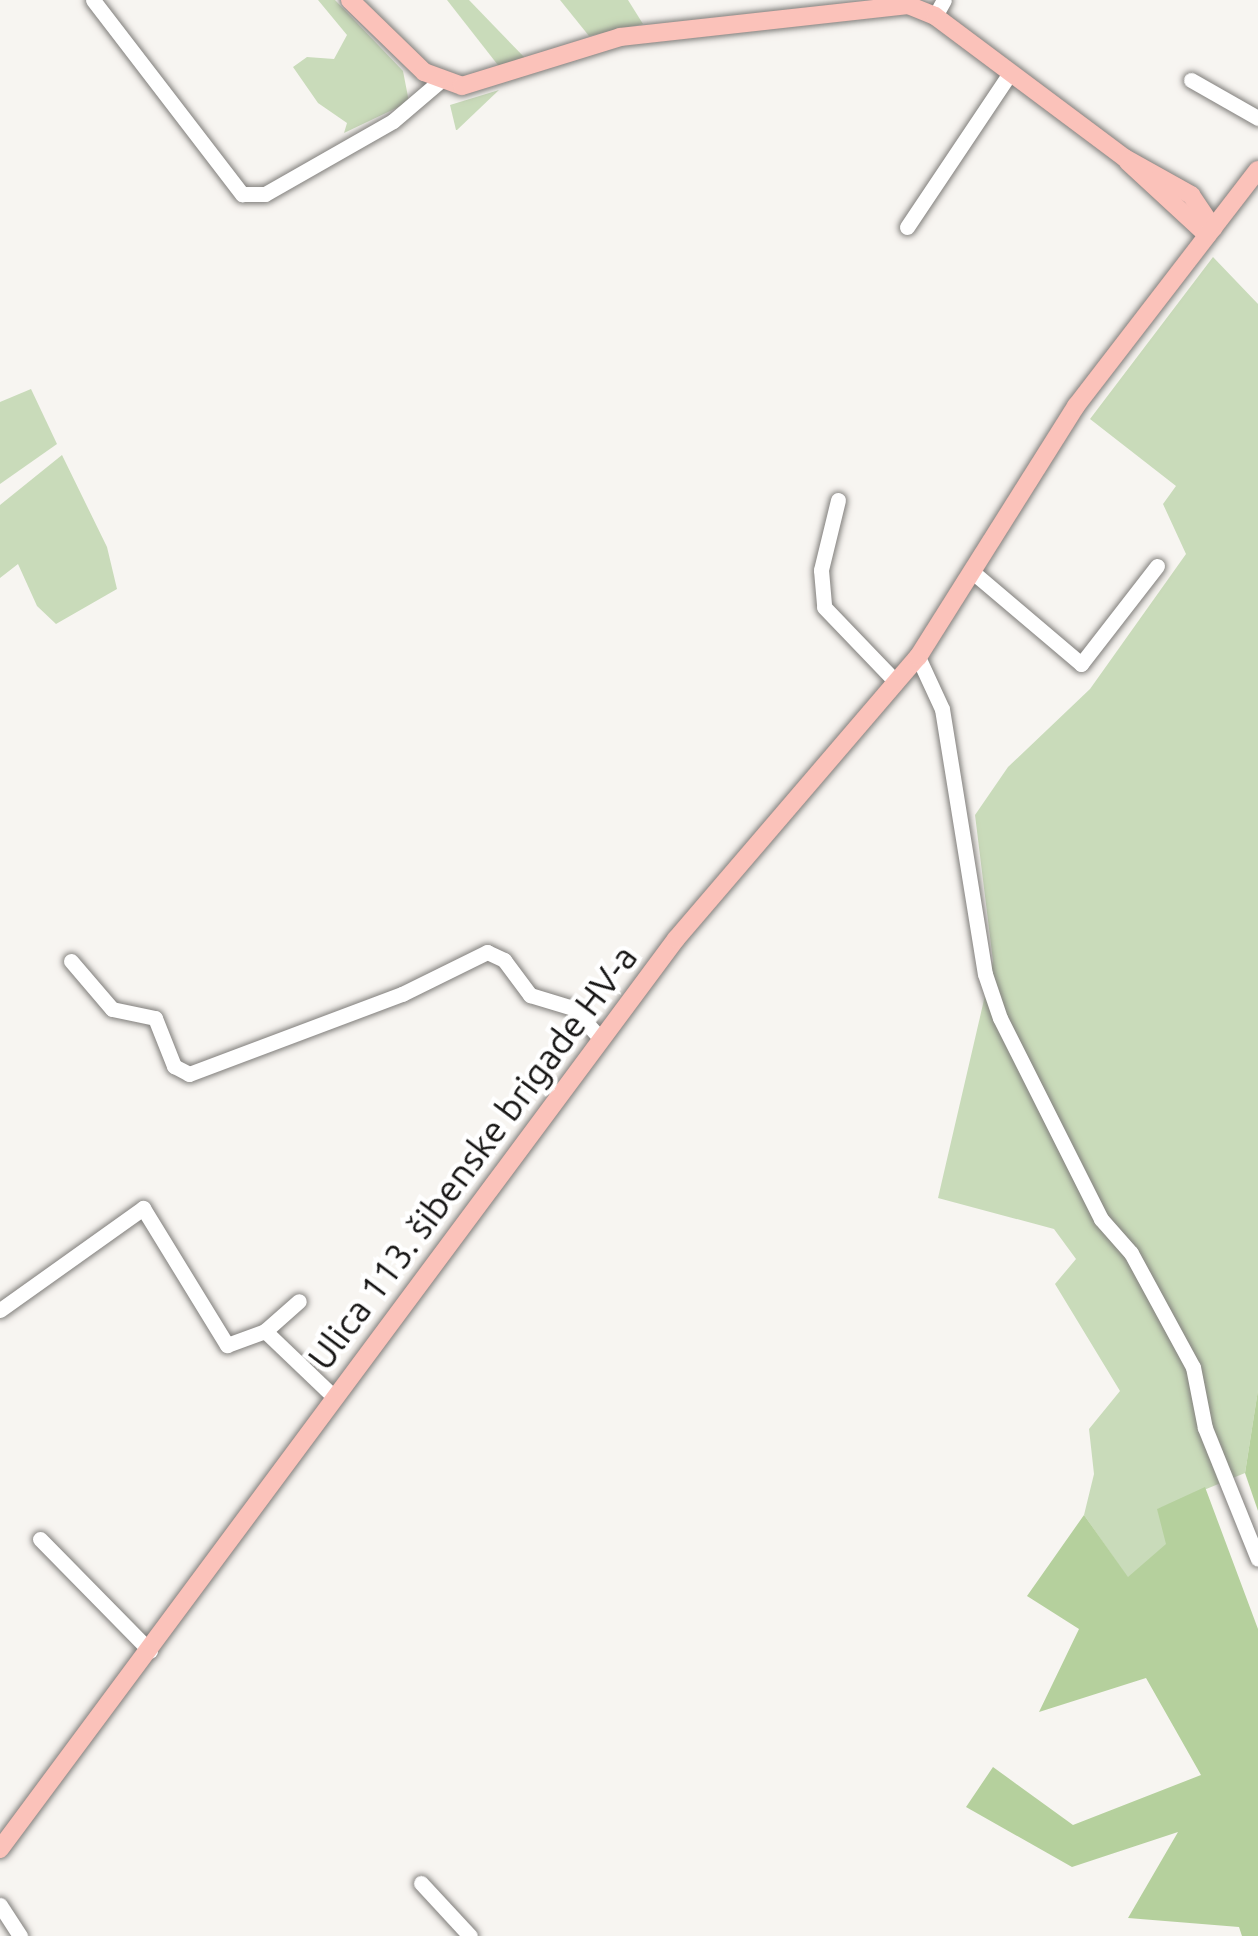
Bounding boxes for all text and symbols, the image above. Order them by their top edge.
street label: Ulica 113. šibenske brigade HV-a [298,936,646,1378]

